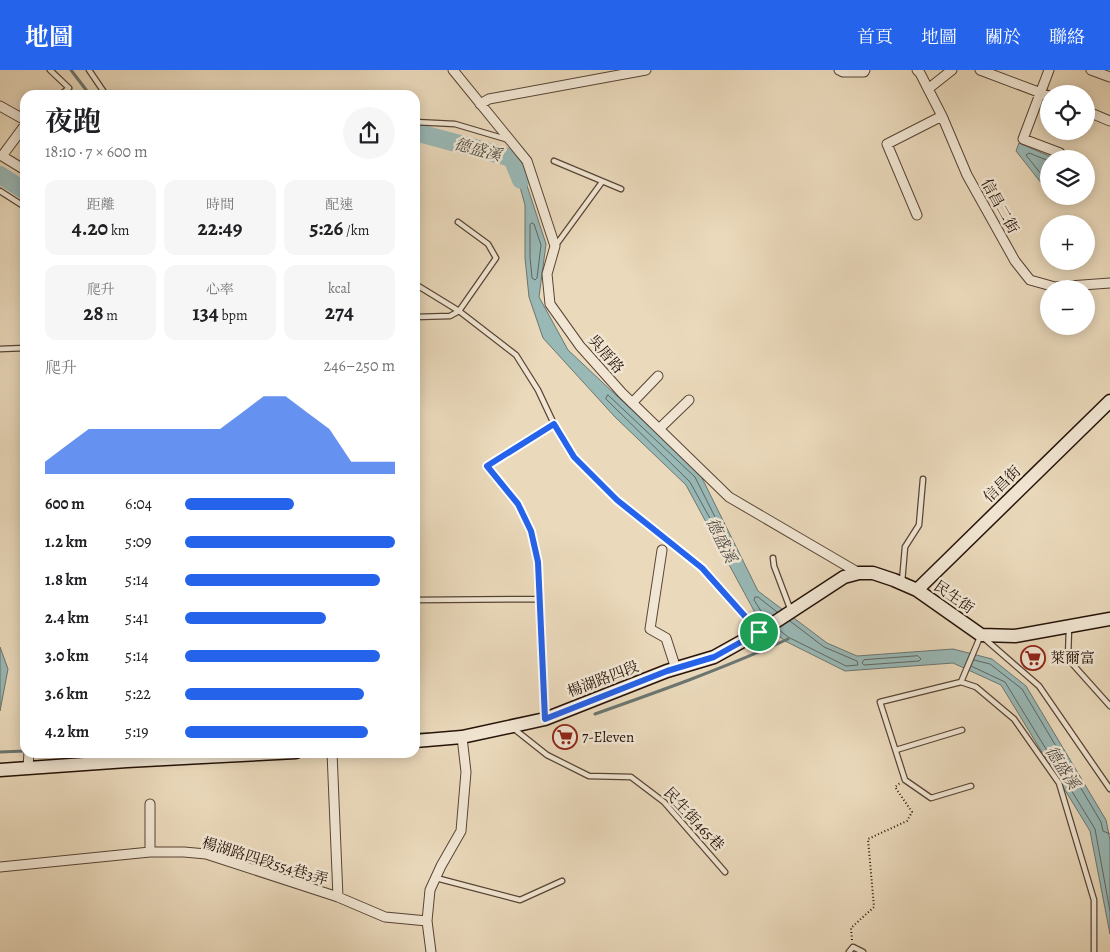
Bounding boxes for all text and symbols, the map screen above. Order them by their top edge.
text: 地圖 [25,21,73,53]
text: 首頁 [857,25,893,49]
text: 地圖 [921,25,957,49]
text: 關於 [985,25,1021,49]
text: 聯絡 [1049,25,1085,49]
map controls [1040,85,1095,335]
button: locate [1040,85,1095,140]
text: 夜跑 [45,103,101,141]
button: share [343,107,395,159]
water label: 德盛溪 [452,133,506,167]
text: 18:10 · 7 × 600 m [45,141,148,163]
button: layers [1040,150,1095,205]
street label: 信昌二街 [977,175,1023,237]
text: 距離 [87,195,115,214]
text: 時間 [206,195,234,214]
text: 配速 [325,195,353,214]
text: 4.20 [72,214,108,242]
text: 22:49 [198,214,242,242]
text: 5:26 [309,214,343,242]
button: + [1040,215,1095,270]
text: km [108,221,130,240]
text: /km [343,221,369,240]
text: kcal [328,279,351,298]
text: 爬升 [87,280,115,299]
text: 心率 [206,280,234,299]
button: − [1040,280,1095,335]
text: 274 [325,298,354,326]
text: 28 [83,299,104,327]
text: 134 [192,299,219,327]
text: m [104,306,118,325]
text: bpm [219,306,248,325]
street label: 吳厝路 [584,330,628,378]
text: 246–250 m [324,355,395,377]
text: 爬升 [45,357,77,379]
street label: 信昌街 [979,461,1025,507]
text: 600 m [45,493,85,515]
text: 6:04 [125,493,152,515]
water label: 德盛溪 [701,514,742,569]
text: 1.2 km [45,531,87,553]
text: 5:09 [125,531,152,553]
text: 1.8 km [45,569,87,591]
text: 5:14 [125,569,148,591]
street label: 民生街 [930,576,978,618]
text: 2.4 km [45,607,89,629]
text: 5:41 [125,607,148,629]
pin [738,611,780,653]
icon: arrive [745,618,773,646]
text: 3.0 km [45,645,89,667]
text: 5:14 [125,645,148,667]
supermarket icon: 萊爾富 [1020,645,1046,671]
place label: 萊爾富 [1050,648,1095,668]
street label: 楊湖路四段 [564,656,642,702]
text: 3.6 km [45,683,88,705]
text: 5:22 [125,683,151,705]
text: 4.2 km [45,721,89,743]
text: 5:19 [125,721,148,743]
supermarket icon: 7-Eleven [552,724,578,750]
place label: 7-Eleven [582,727,634,747]
water label: 德盛溪 [1040,741,1086,795]
street label: 民生街465巷 [659,783,729,855]
street label: 楊湖路四段554巷3弄 [199,832,331,890]

